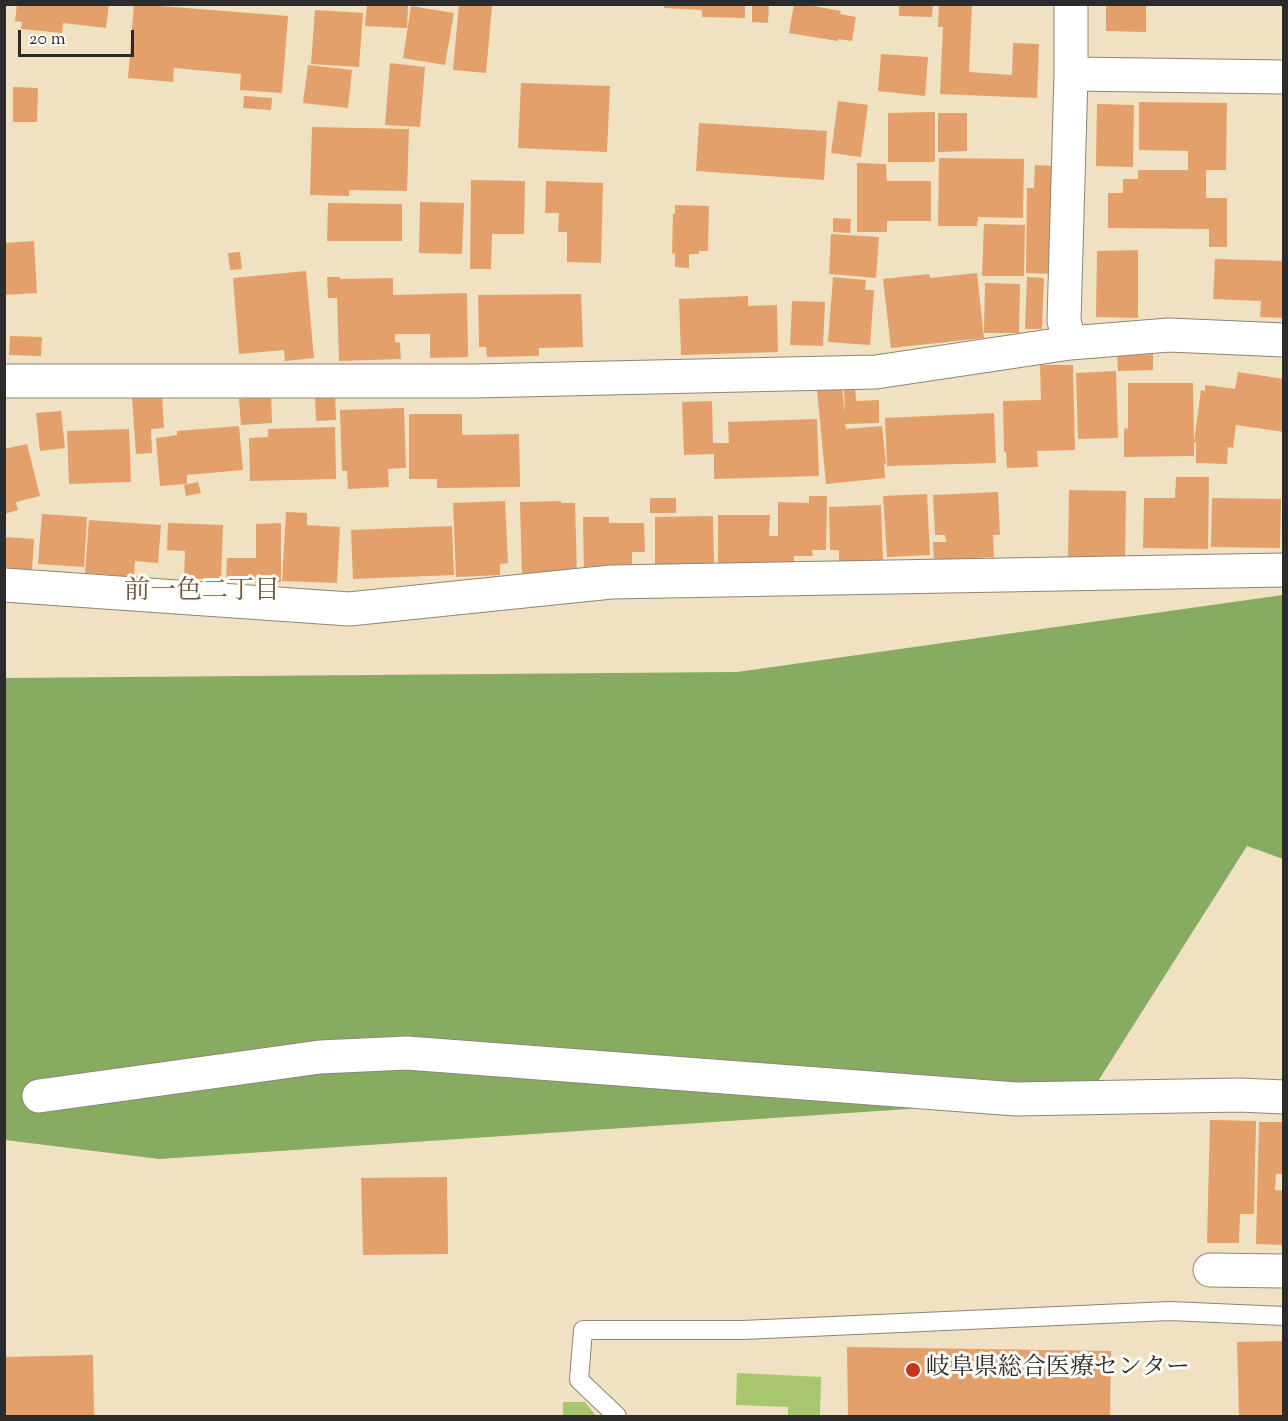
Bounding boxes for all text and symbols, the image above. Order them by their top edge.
scale bar [21,18,136,56]
text: 20 m [29,27,66,53]
district label: 前一色二丁目 [124,578,280,610]
place label: 岐阜県総合医療センター [926,1356,1190,1384]
marker: 岐阜県総合医療センター [904,1361,922,1379]

